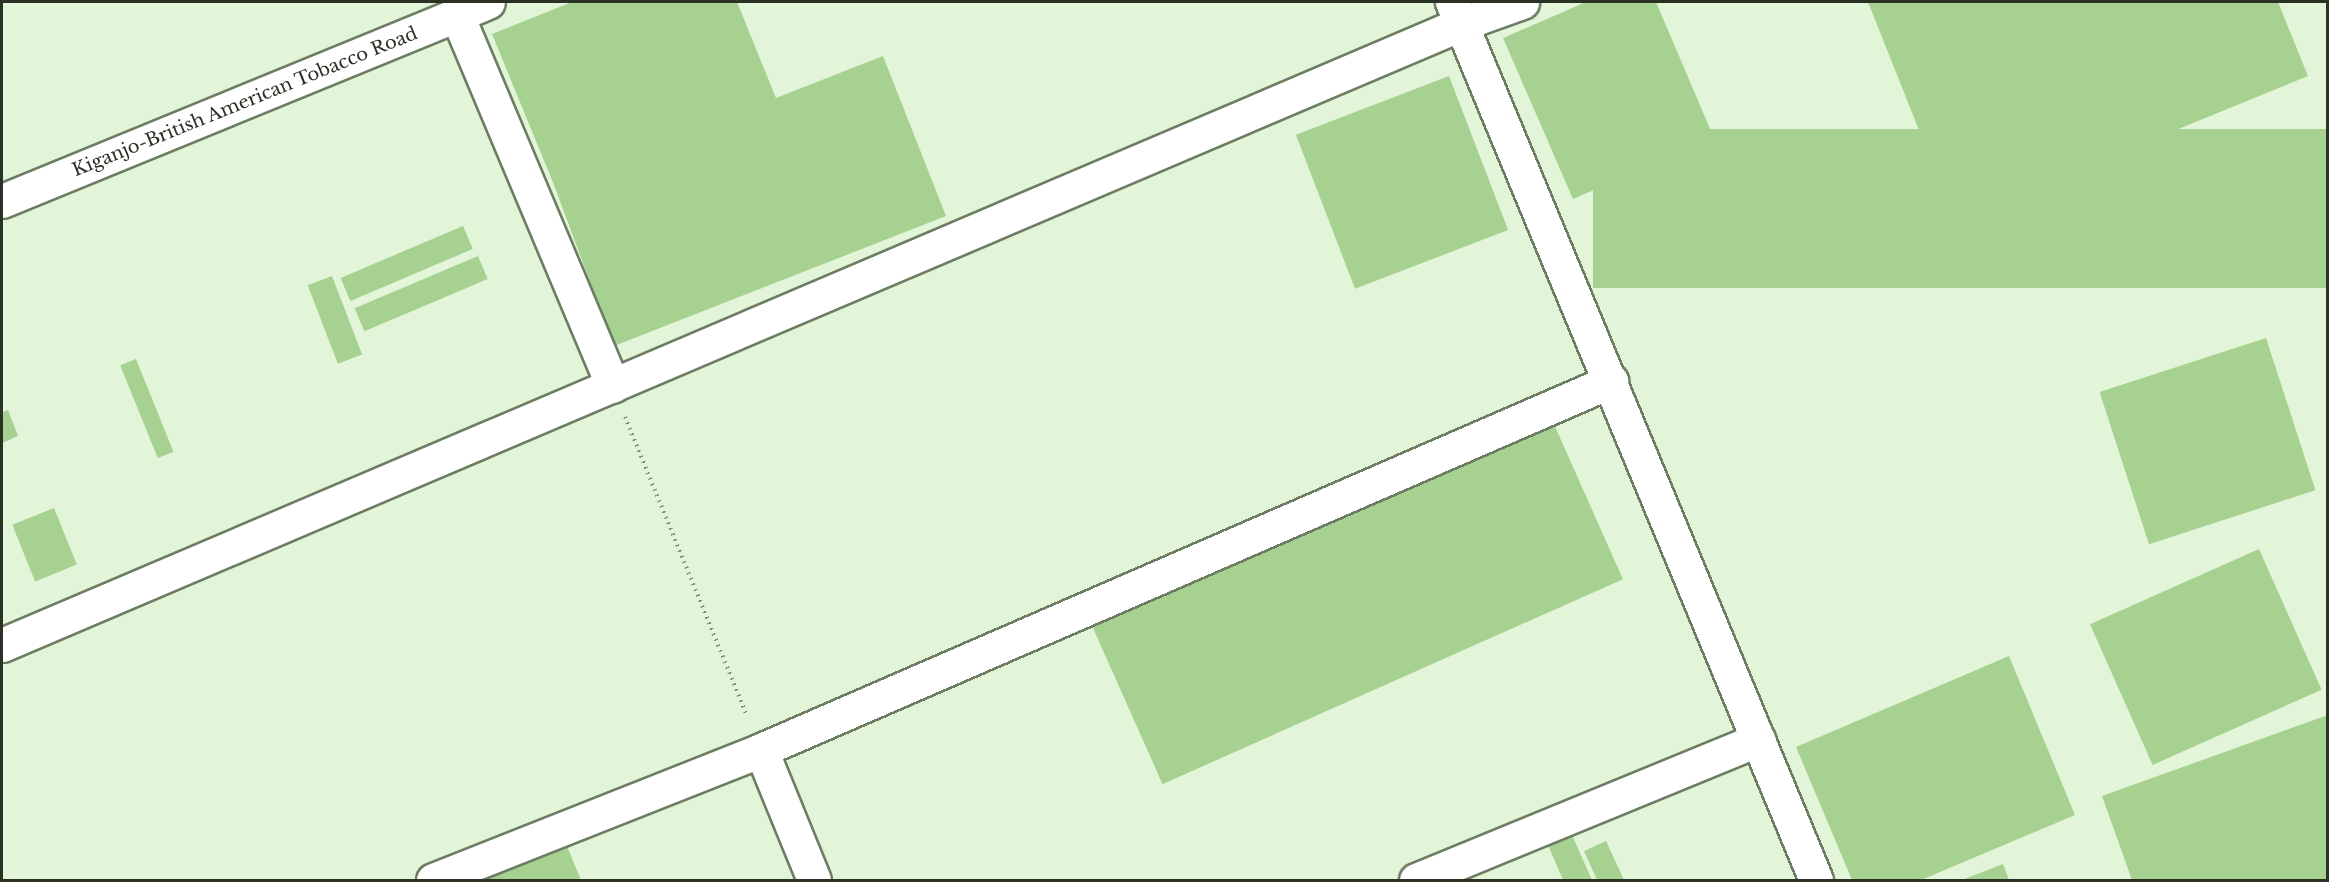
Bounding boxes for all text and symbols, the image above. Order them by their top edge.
street label: Kiganjo-British American Tobacco Road [69,22,421,182]

